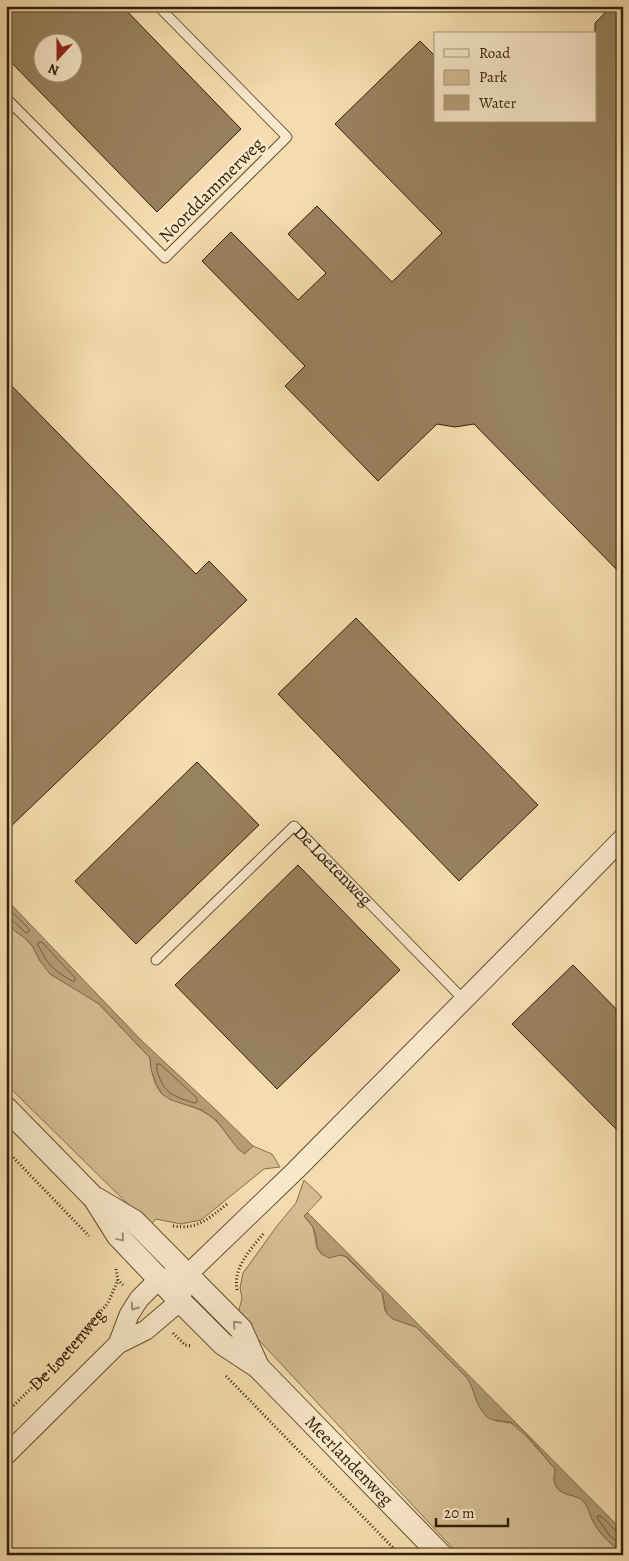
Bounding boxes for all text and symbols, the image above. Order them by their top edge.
north arrow [32,32,82,82]
legend [434,32,596,122]
text: Road [479,43,511,63]
text: N [45,59,62,80]
text: Park [479,67,508,87]
text: Water [478,93,516,113]
street label: Noorddammerweg [153,132,269,248]
street label: De Loetenweg [288,820,378,911]
one-way arrow [115,1233,124,1242]
one-way arrow [131,1301,140,1311]
street label: De Loetenweg [24,1303,110,1396]
one-way arrow [233,1320,242,1329]
street label: Meerlandenweg [300,1410,399,1511]
scale bar [436,1496,509,1528]
text: 20 m [444,1503,475,1523]

